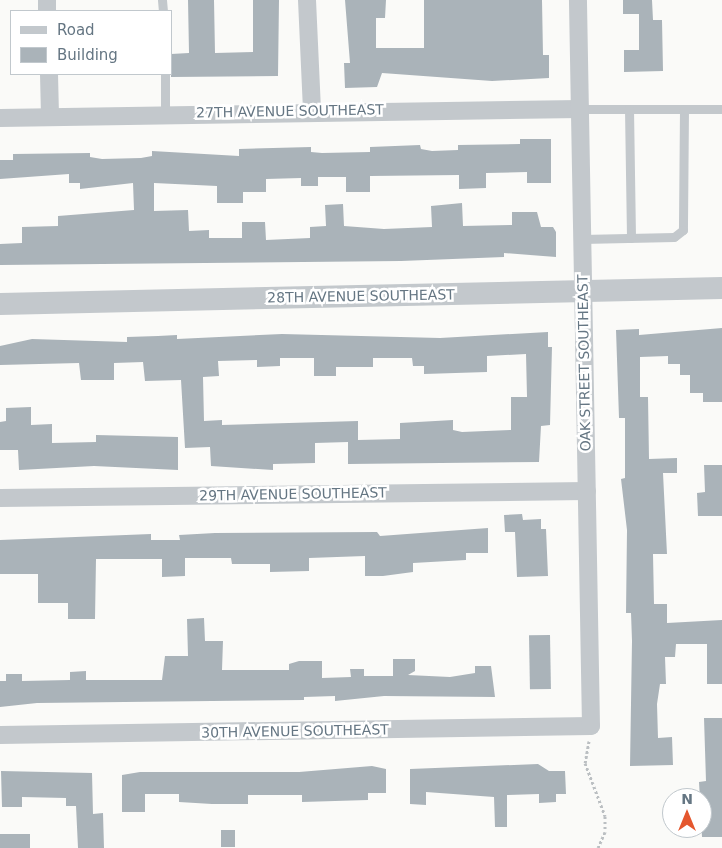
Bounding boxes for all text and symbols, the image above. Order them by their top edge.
legend [10,10,172,75]
text: Road [57,21,95,39]
text: Building [57,46,118,64]
street label: 27TH AVENUE SOUTHEAST [196,101,384,121]
street label: OAK STREET SOUTHEAST [574,274,594,452]
street label: 28TH AVENUE SOUTHEAST [267,286,455,306]
street label: 29TH AVENUE SOUTHEAST [199,484,387,504]
street label: 30TH AVENUE SOUTHEAST [201,721,389,741]
north arrow [662,788,712,838]
text: N [681,791,693,807]

